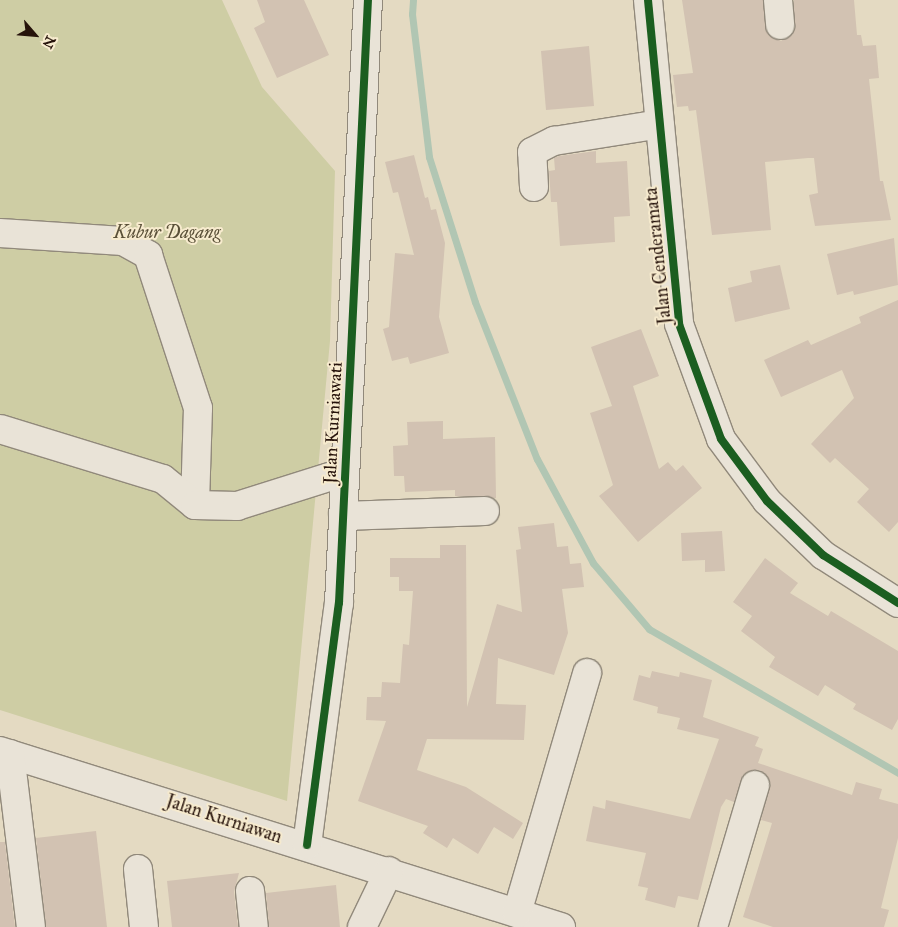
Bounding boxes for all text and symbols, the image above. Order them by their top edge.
north arrow [10,10,60,60]
text: N [39,33,59,51]
street label: Jalan Cenderamata [640,186,676,326]
park label: Kubur Dagang [114,221,220,243]
street label: Jalan Kurniawati [319,361,347,485]
street label: Jalan Kurniawan [163,790,285,848]

